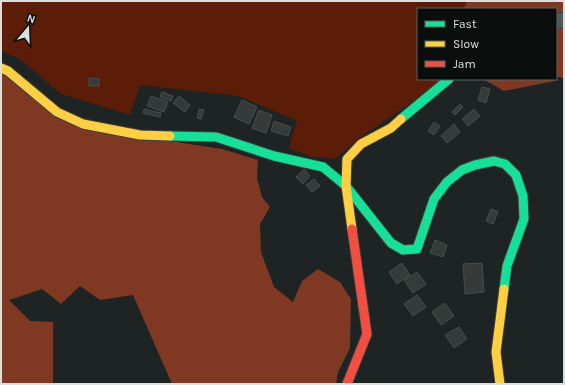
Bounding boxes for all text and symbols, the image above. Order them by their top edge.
north arrow [8,8,48,48]
legend [417,8,557,80]
text: N [25,12,37,26]
text: Fast [453,17,477,31]
text: Slow [453,37,479,51]
text: Jam [453,57,476,71]

